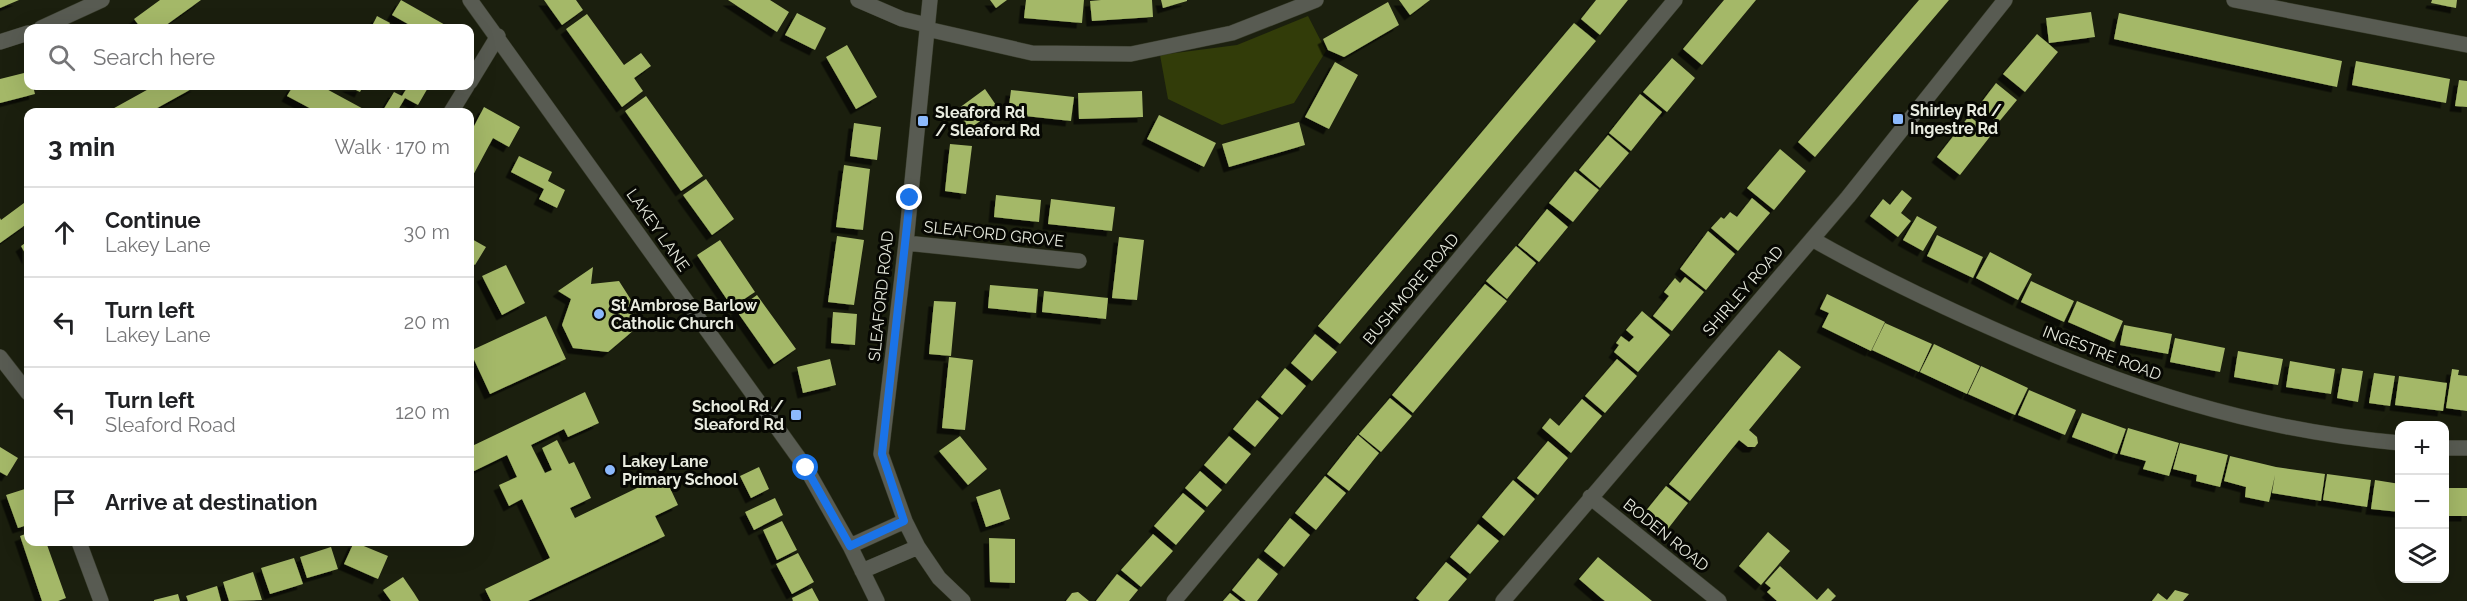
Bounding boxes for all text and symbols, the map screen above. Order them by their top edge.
search box [24,24,474,90]
icon: search [45,41,78,74]
text: Search here [93,44,215,70]
place label: Shirley Rd / Ingestre Rd [1910,101,2002,138]
place label: Sleaford Rd / Sleaford Rd [935,103,1040,140]
marker: Shirley Rd / Ingestre Rd [1891,112,1905,126]
marker: Sleaford Rd / Sleaford Rd [916,114,930,128]
text: 3 min [48,132,115,162]
text: Walk · 170 m [334,135,450,159]
route end [896,184,922,210]
street label: LAKEY LANE [623,185,694,275]
text: Continue [105,207,201,233]
icon: ahead [48,216,81,249]
street label: SLEAFORD GROVE [923,217,1065,251]
text: 30 m [404,220,450,244]
street label: SLEAFORD ROAD [865,230,897,362]
street label: BUSHMORE ROAD [1359,230,1463,348]
text: Lakey Lane [105,233,210,257]
street label: SHIRLEY ROAD [1699,242,1787,340]
place label: St Ambrose Barlow Catholic Church [611,296,758,333]
text: Turn left [105,297,195,323]
icon: left [48,306,81,339]
marker: St Ambrose Barlow Catholic Church [592,307,606,321]
text: 20 m [404,310,450,334]
street label: INGESTRE ROAD [2040,322,2164,384]
text: Lakey Lane [105,323,210,347]
text: Turn left [105,387,195,413]
icon: left [48,396,81,429]
place label: School Rd / Sleaford Rd [692,397,784,434]
text: 120 m [395,400,450,424]
marker: School Rd / Sleaford Rd [789,408,803,422]
text: Sleaford Road [105,413,236,437]
map controls [2395,421,2449,583]
button: + [2395,421,2449,475]
place label: Lakey Lane Primary School [622,452,739,489]
route start [792,454,818,480]
marker: Lakey Lane Primary School [603,463,617,477]
button: − [2395,475,2449,529]
icon: arrive [48,486,81,519]
text: Arrive at destination [105,489,318,515]
street label: BODEN ROAD [1619,495,1713,575]
button: layers [2395,529,2449,583]

